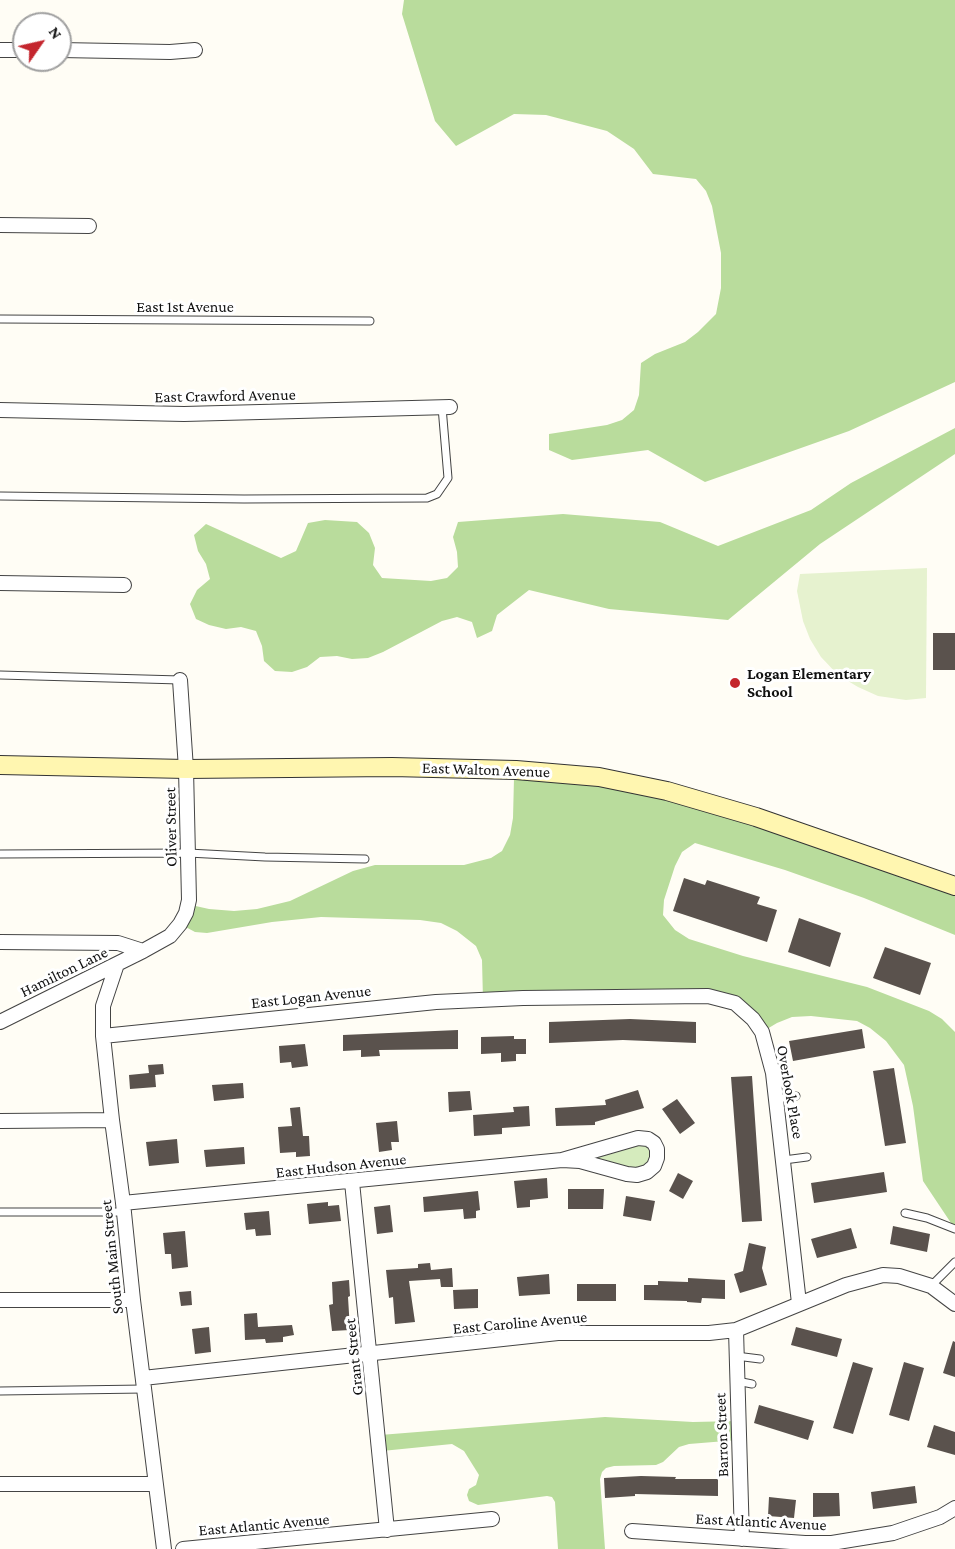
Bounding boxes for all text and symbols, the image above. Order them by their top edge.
north arrow [12,12,72,72]
text: N [46,23,66,42]
street label: East 1st Avenue [136,297,234,317]
street label: East Crawford Avenue [154,385,296,407]
place label: Logan Elementary School [747,664,871,702]
marker: Logan Elementary School [728,676,742,690]
street label: East Walton Avenue [422,758,550,782]
street label: Oliver Street [161,787,181,867]
street label: Hamilton Lane [17,943,111,1001]
street label: East Logan Avenue [250,981,372,1013]
street label: Overlook Place [772,1044,808,1140]
street label: East Hudson Avenue [275,1150,407,1182]
street label: South Main Street [96,1199,128,1315]
street label: East Caroline Avenue [452,1308,588,1338]
street label: Grant Street [340,1318,368,1396]
street label: Barron Street [711,1393,733,1477]
street label: East Atlantic Avenue [695,1509,827,1535]
street label: East Atlantic Avenue [198,1510,330,1540]

